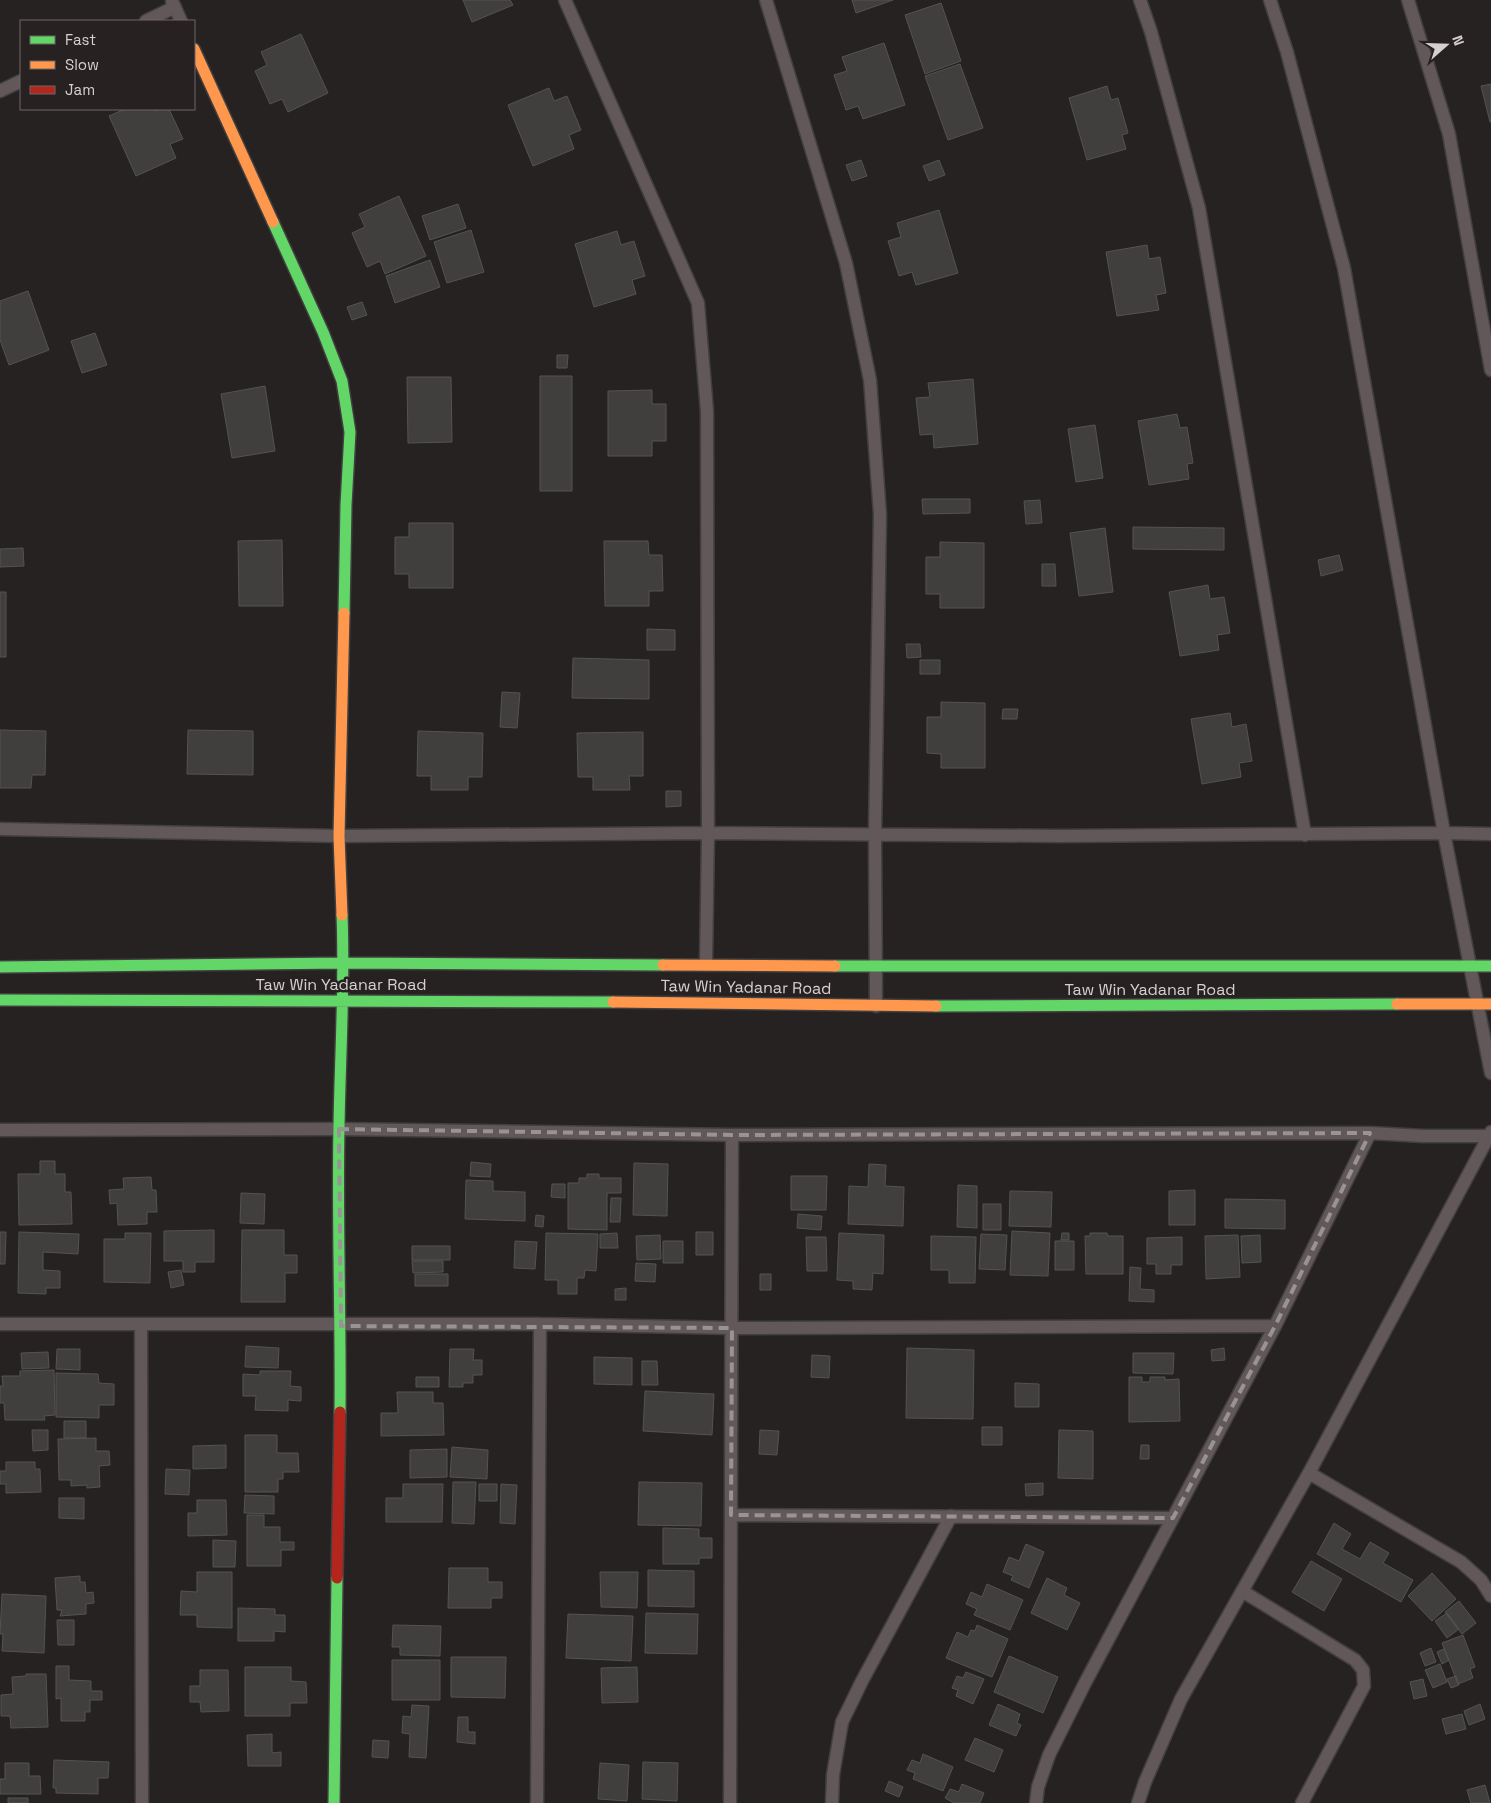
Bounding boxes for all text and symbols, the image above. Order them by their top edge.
legend [20,20,195,110]
north arrow [1421,20,1471,70]
text: Fast [65,30,96,49]
text: N [1448,33,1468,48]
text: Slow [65,55,99,74]
text: Jam [65,80,95,99]
street label: Taw Win Yadanar Road [256,974,426,995]
street label: Taw Win Yadanar Road [660,975,832,999]
street label: Taw Win Yadanar Road [1065,979,1235,1000]

